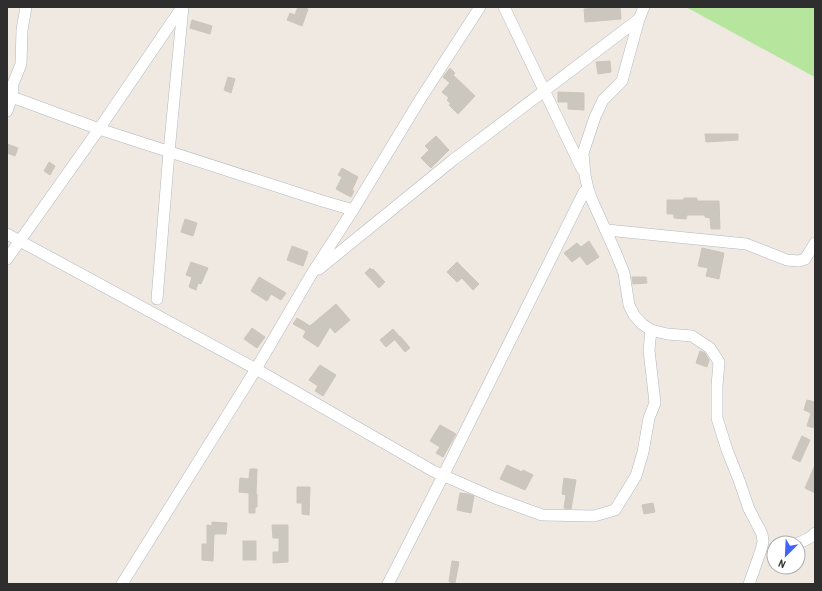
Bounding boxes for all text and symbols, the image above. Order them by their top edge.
north arrow [766,535,806,575]
text: N [776,556,788,572]

